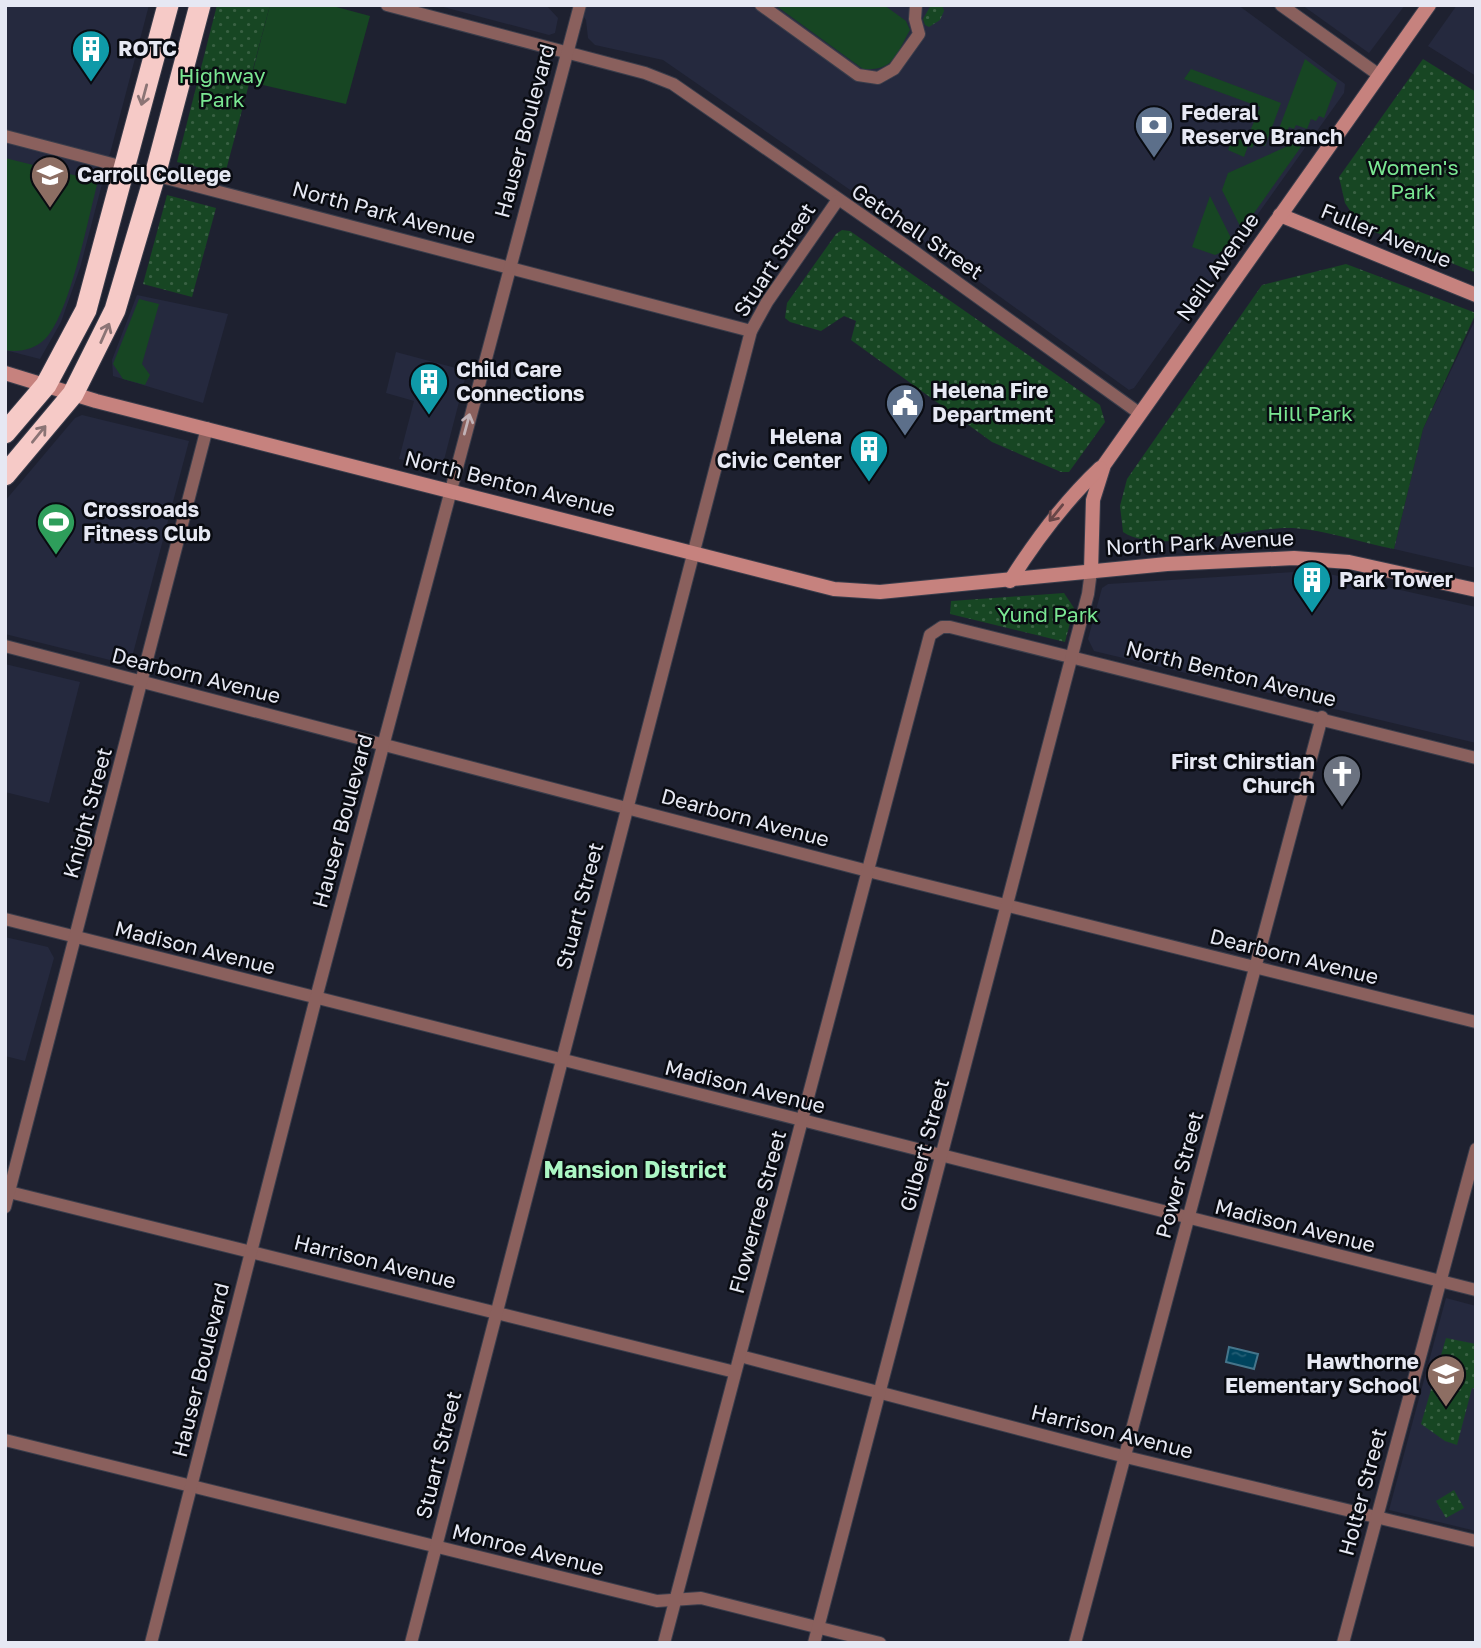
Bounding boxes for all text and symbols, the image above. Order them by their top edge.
building icon: ROTC [70,28,112,83]
place label: ROTC [118,35,177,61]
street label: Hauser Boulevard [488,41,560,220]
park label: Highway Park [178,62,266,112]
one-way arrow [137,84,150,106]
place label: Federal Reserve Branch [1181,99,1343,149]
bank icon: Federal Reserve Branch [1133,104,1175,159]
school or university icon: Carroll College [29,154,71,209]
park label: Women's Park [1367,154,1459,204]
place label: Carroll College [77,161,231,187]
street label: North Park Avenue [290,175,479,249]
street label: Getchell Street [847,178,988,285]
street label: Fuller Avenue [1317,197,1455,273]
street label: Stuart Street [728,198,821,321]
street label: Neill Avenue [1170,207,1264,326]
one-way arrow [99,323,112,344]
place label: Child Care Connections [456,356,585,406]
building icon: Child Care Connections [408,361,450,416]
place label: Helena Fire Department [932,377,1053,427]
public building icon: Helena Fire Department [884,382,926,437]
park label: Hill Park [1267,400,1353,426]
one-way arrow [461,413,474,436]
place label: Helena Civic Center [717,423,842,473]
one-way arrow [31,425,47,443]
building icon: Helena Civic Center [848,428,890,483]
street label: North Benton Avenue [402,444,618,522]
place label: Crossroads Fitness Club [83,496,211,546]
sports icon: Crossroads Fitness Club [35,501,77,556]
one-way arrow [1048,504,1064,522]
street label: North Park Avenue [1105,524,1295,560]
building icon: Park Tower [1291,559,1333,614]
place label: Park Tower [1339,566,1453,592]
park label: Yund Park [997,601,1099,627]
street label: North Benton Avenue [1123,634,1339,712]
street label: Dearborn Avenue [109,641,283,709]
street label: Hauser Boulevard [306,731,378,910]
street label: Knight Street [57,744,117,881]
place label: First Chirstian Church [1171,748,1315,798]
church icon: First Chirstian Church [1321,753,1363,808]
street label: Dearborn Avenue [658,782,832,852]
street label: Stuart Street [550,839,608,972]
street label: Madison Avenue [112,915,278,980]
street label: Dearborn Avenue [1207,922,1381,990]
street label: Madison Avenue [662,1054,828,1119]
street label: Gilbert Street [894,1075,954,1214]
street label: Power Street [1150,1108,1208,1241]
street label: Flowerree Street [723,1127,791,1296]
district label: Mansion District [544,1155,726,1183]
street label: Madison Avenue [1212,1193,1378,1258]
street label: Harrison Avenue [292,1228,459,1294]
street label: Hauser Boulevard [166,1280,234,1460]
place label: Hawthorne Elementary School [1225,1348,1419,1398]
school or university icon: Hawthorne Elementary School [1425,1353,1467,1408]
street label: Stuart Street [410,1388,466,1521]
street label: Harrison Avenue [1029,1398,1196,1464]
street label: Holter Street [1333,1425,1392,1558]
street label: Monroe Avenue [450,1518,607,1580]

